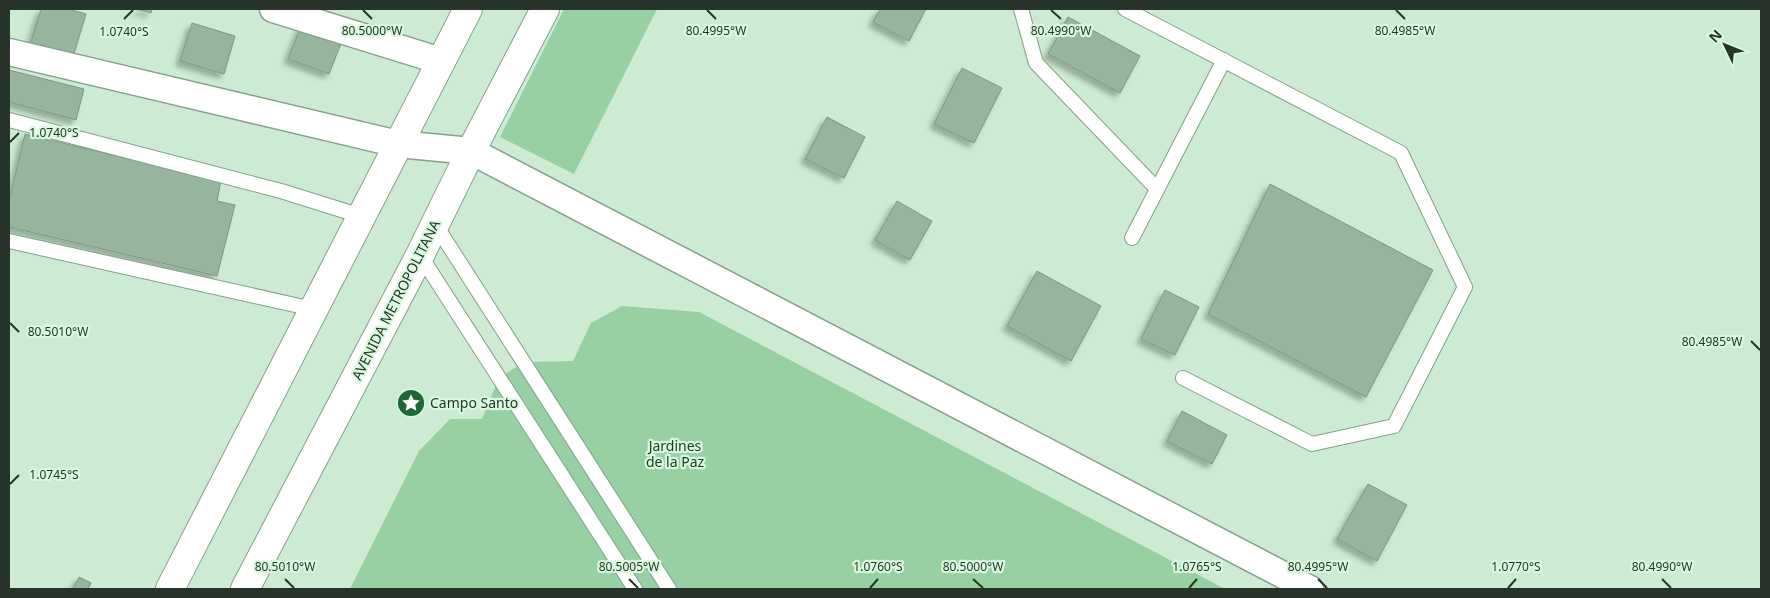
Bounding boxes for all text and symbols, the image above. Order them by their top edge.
north arrow [1700,20,1750,70]
text: 80.5000°W [342,22,402,39]
text: 80.4995°W [686,22,746,39]
text: 80.4990°W [1031,22,1091,39]
text: 80.4985°W [1375,22,1435,39]
text: 1.0740°S [99,23,149,40]
text: N [1704,25,1726,46]
text: 1.0740°S [29,124,79,141]
street label: AVENIDA METROPOLITANA [347,216,444,383]
text: 80.5010°W [28,323,88,340]
text: 80.4985°W [1682,333,1742,350]
place icon: Campo Santo [396,388,426,418]
place label: Campo Santo [430,393,518,412]
park label: Jardines de la Paz [646,436,704,471]
text: 1.0745°S [29,466,79,483]
text: 80.5010°W [255,558,315,575]
text: 80.5005°W [599,558,659,575]
text: 1.0760°S [853,558,903,575]
text: 80.5000°W [943,558,1003,575]
text: 1.0765°S [1172,558,1222,575]
text: 80.4995°W [1288,558,1348,575]
text: 1.0770°S [1491,558,1541,575]
text: 80.4990°W [1632,558,1692,575]

